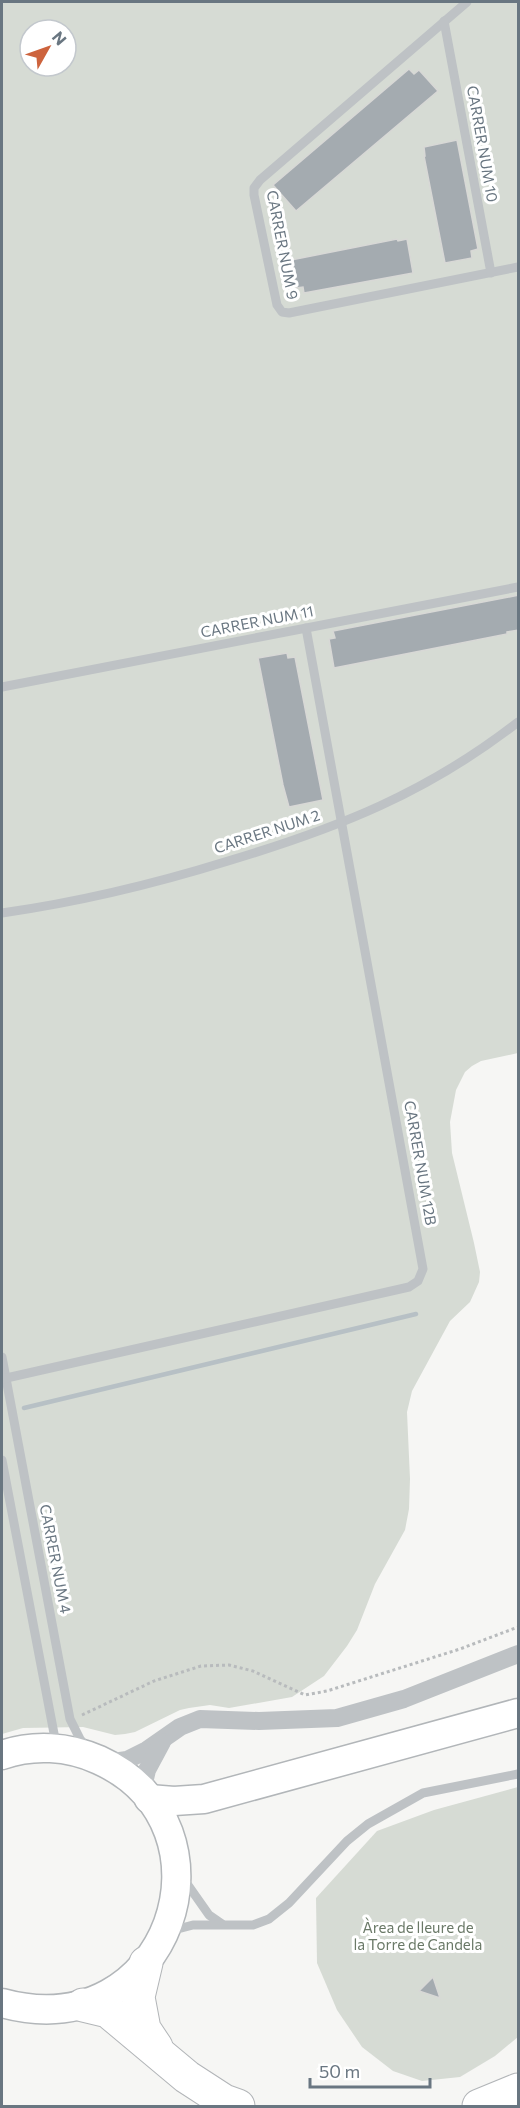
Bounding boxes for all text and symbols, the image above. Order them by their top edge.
north arrow [18,18,78,78]
text: N [49,27,71,49]
street label: CARRER NUM 10 [464,84,502,204]
street label: CARRER NUM 9 [264,189,302,301]
street label: CARRER NUM 11 [199,601,315,641]
street label: CARRER NUM 2 [212,805,322,857]
street label: CARRER NUM 12B [401,1099,441,1227]
street label: CARRER NUM 4 [37,1503,75,1615]
park label: Àrea de lleure de la Torre de Candela [354,1917,482,1953]
scale bar [310,2051,430,2089]
text: 50 m [319,2060,360,2082]

